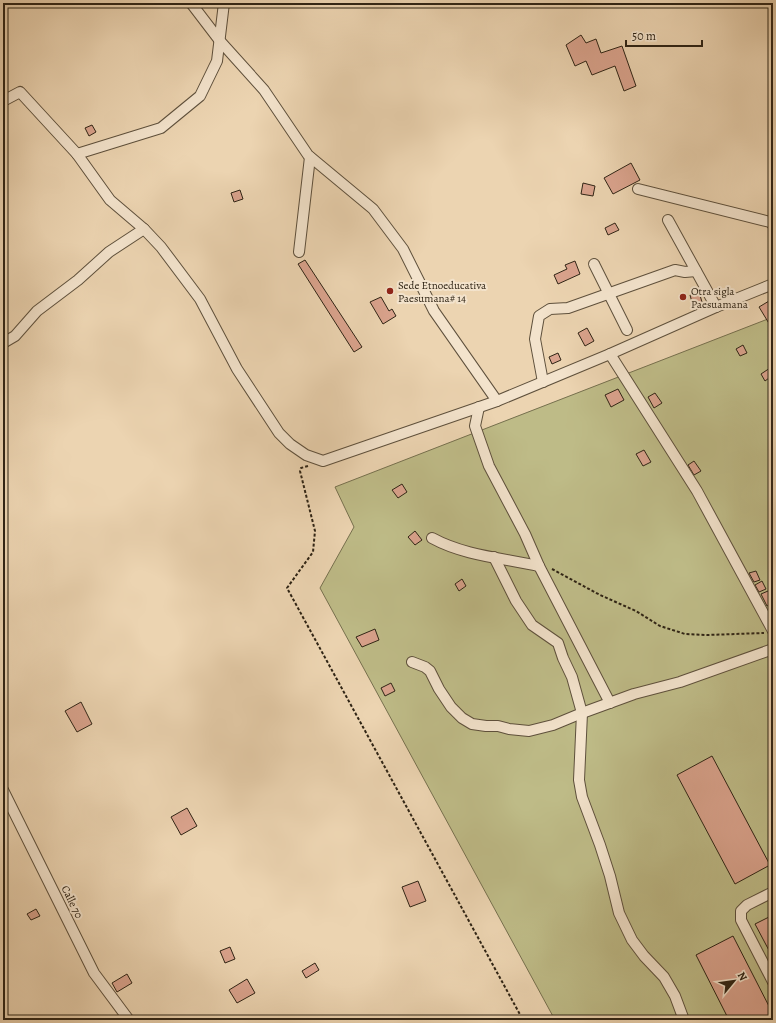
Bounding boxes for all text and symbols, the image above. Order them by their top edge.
scale bar [626,22,702,48]
text: 50 m [632,28,656,44]
place label: Sede Etnoeducativa Paesumana# 14 [398,278,487,306]
place label: Otra sigla Paesuamana [691,284,749,312]
marker: Sede Etnoeducativa Paesumana# 14 [385,286,395,296]
marker: Otra sigla Paesuamana [678,292,688,302]
street label: Calle 70 [58,883,86,921]
north arrow [714,961,754,1001]
text: N [734,969,751,984]

